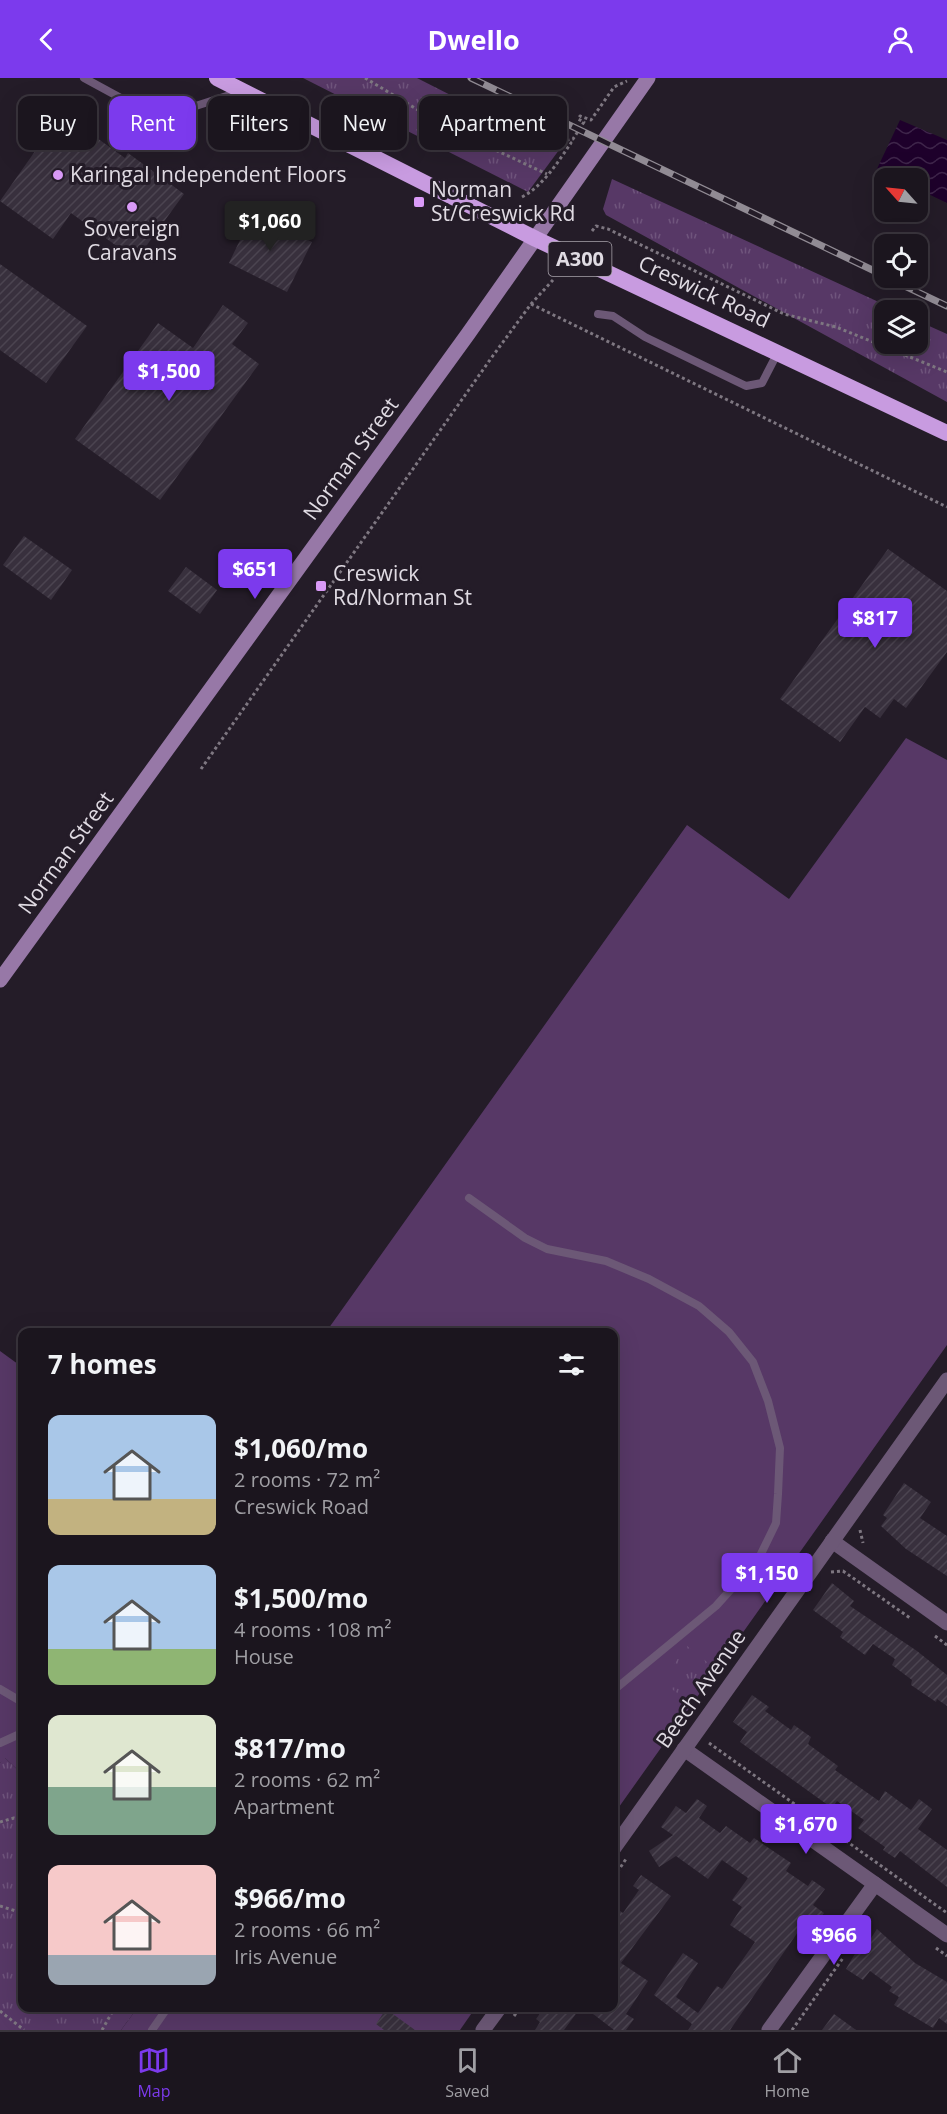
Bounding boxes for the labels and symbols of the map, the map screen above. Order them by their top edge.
place label: Karingal Independent Floors [70,160,346,188]
marker: Karingal Independent Floors [51,168,65,182]
north arrow [874,168,928,222]
place label: Norman St/Creswick Rd [431,175,575,227]
marker: Norman St/Creswick Rd [412,195,426,209]
marker: Sovereign Caravans [125,200,139,214]
pin: $1,060 [221,201,319,252]
place label: Sovereign Caravans [84,214,180,266]
road number: A300 [548,242,612,276]
street label: Creswick Road [634,248,775,334]
pin: $1,500 [120,351,218,402]
street label: Norman Street [296,391,404,525]
pin: $651 [219,549,291,600]
place label: Creswick Rd/Norman St [333,559,472,611]
marker: Creswick Rd/Norman St [314,579,328,593]
pin: $817 [839,598,911,649]
street label: Norman Street [11,785,119,919]
pin: $1,150 [718,1553,816,1604]
street label: Beech Avenue [649,1624,751,1753]
pin: $1,670 [757,1804,855,1855]
pin: $966 [798,1915,870,1966]

